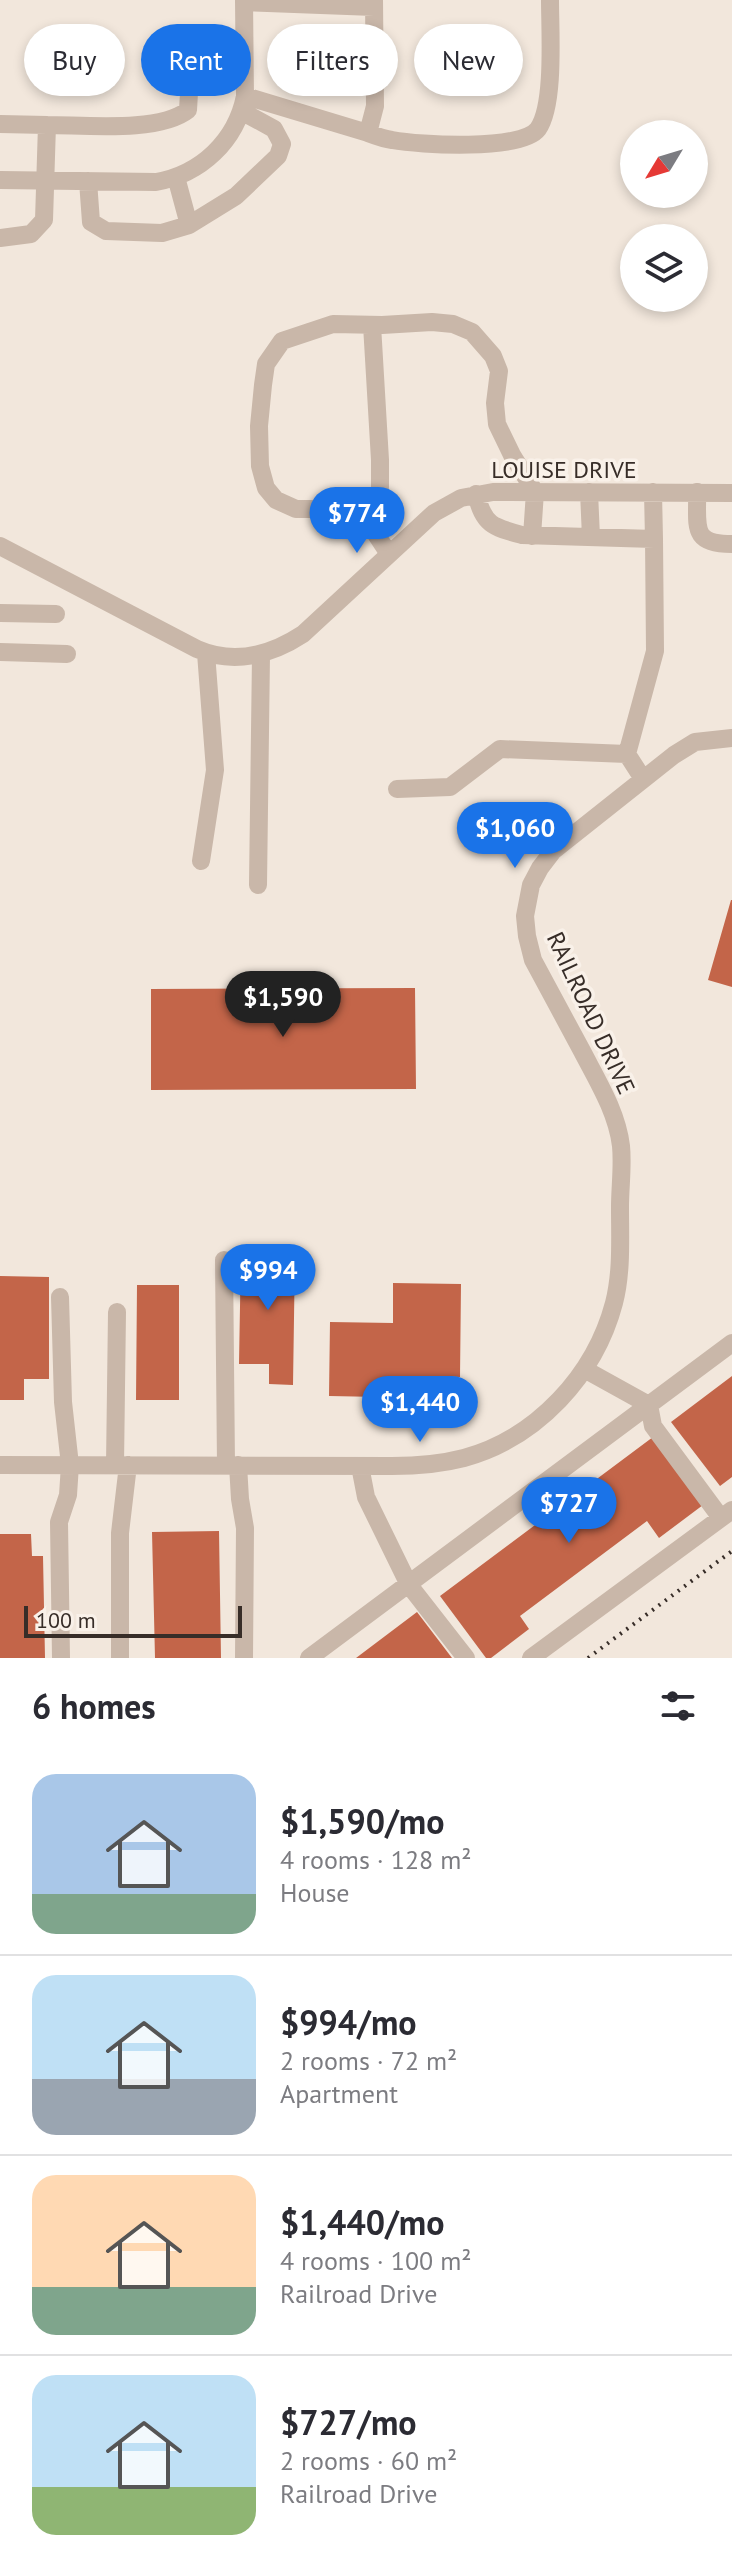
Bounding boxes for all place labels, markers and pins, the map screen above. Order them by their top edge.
pin: $774 [310,487,404,555]
pin: $1,060 [450,802,580,870]
pin: $1,590 [218,971,348,1039]
pin: $994 [221,1244,315,1312]
pin: $1,440 [355,1376,485,1444]
pin: $727 [522,1477,616,1545]

